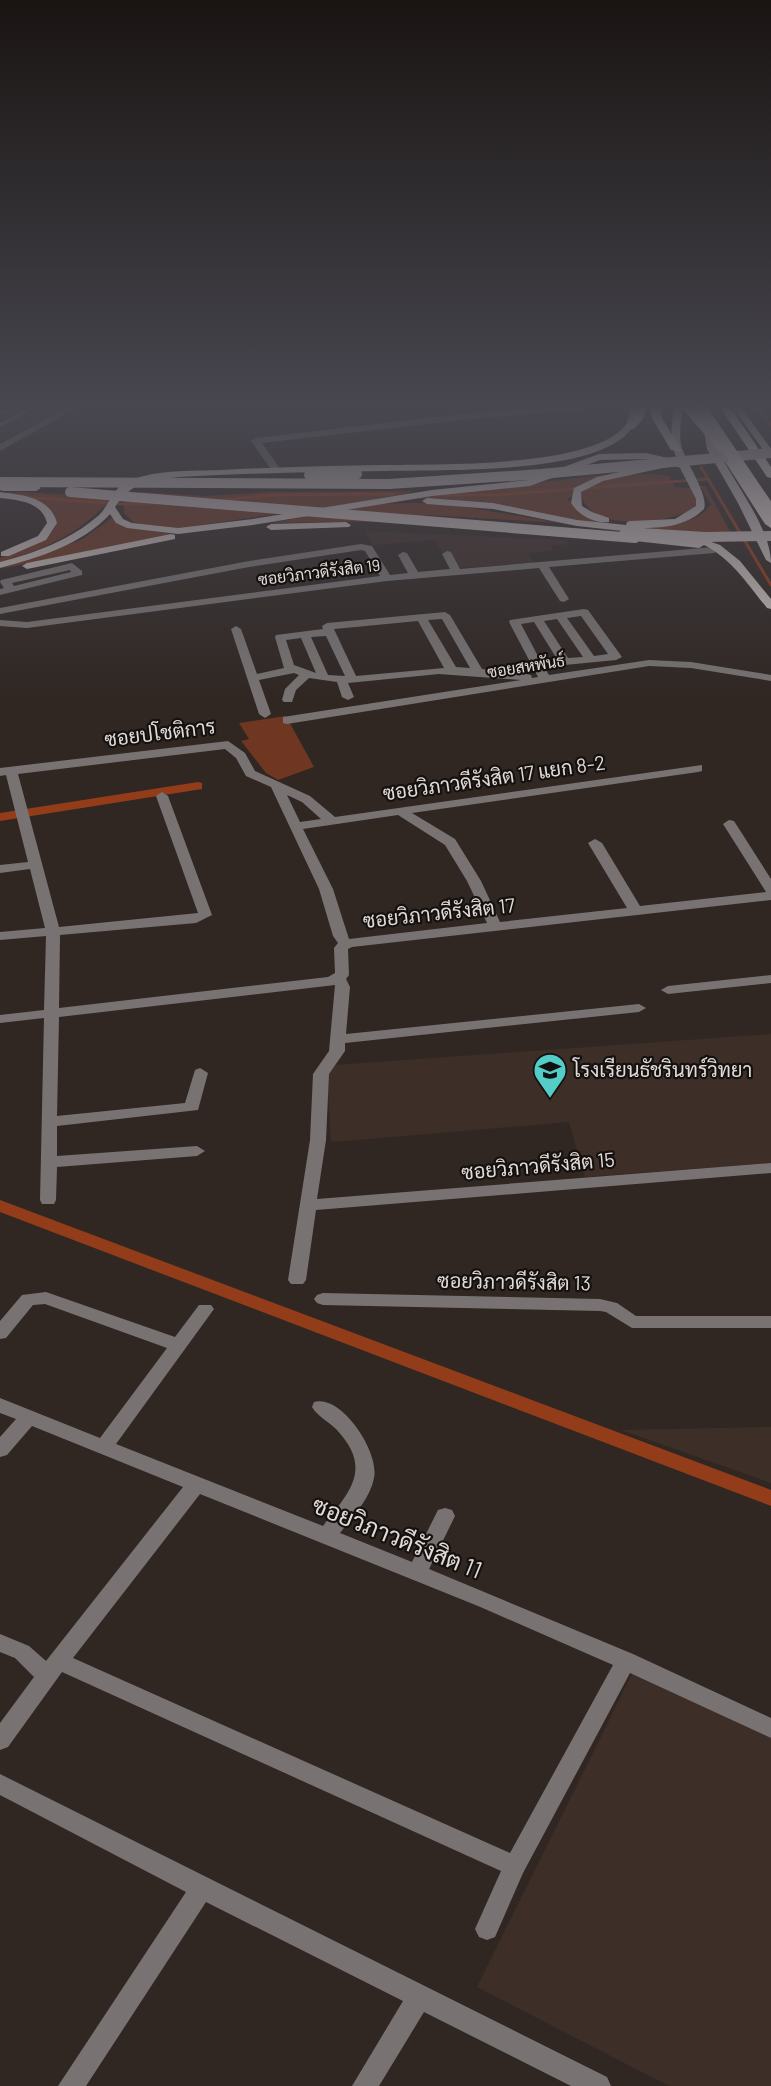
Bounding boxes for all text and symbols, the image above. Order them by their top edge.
street label: ซอยวิภาวดีรังสิต 19 [257,554,381,588]
street label: ซอยสหพันธ์ [485,648,566,681]
street label: ซอยปโชติการ [103,713,217,751]
street label: ซอยวิภาวดีรังสิต 17 แยก 8-2 [381,750,607,805]
street label: ซอยวิภาวดีรังสิต 17 [362,892,517,932]
school or university icon: โรงเรียนธัชรินทร์วิทยา [532,1052,568,1099]
place label: โรงเรียนธัชรินทร์วิทยา [572,1056,752,1081]
street label: ซอยวิภาวดีรังสิต 15 [460,1146,615,1184]
street label: ซอยวิภาวดีรังสิต 13 [437,1268,591,1294]
street label: ซอยวิภาวดีรังสิต 11 [308,1489,487,1584]

